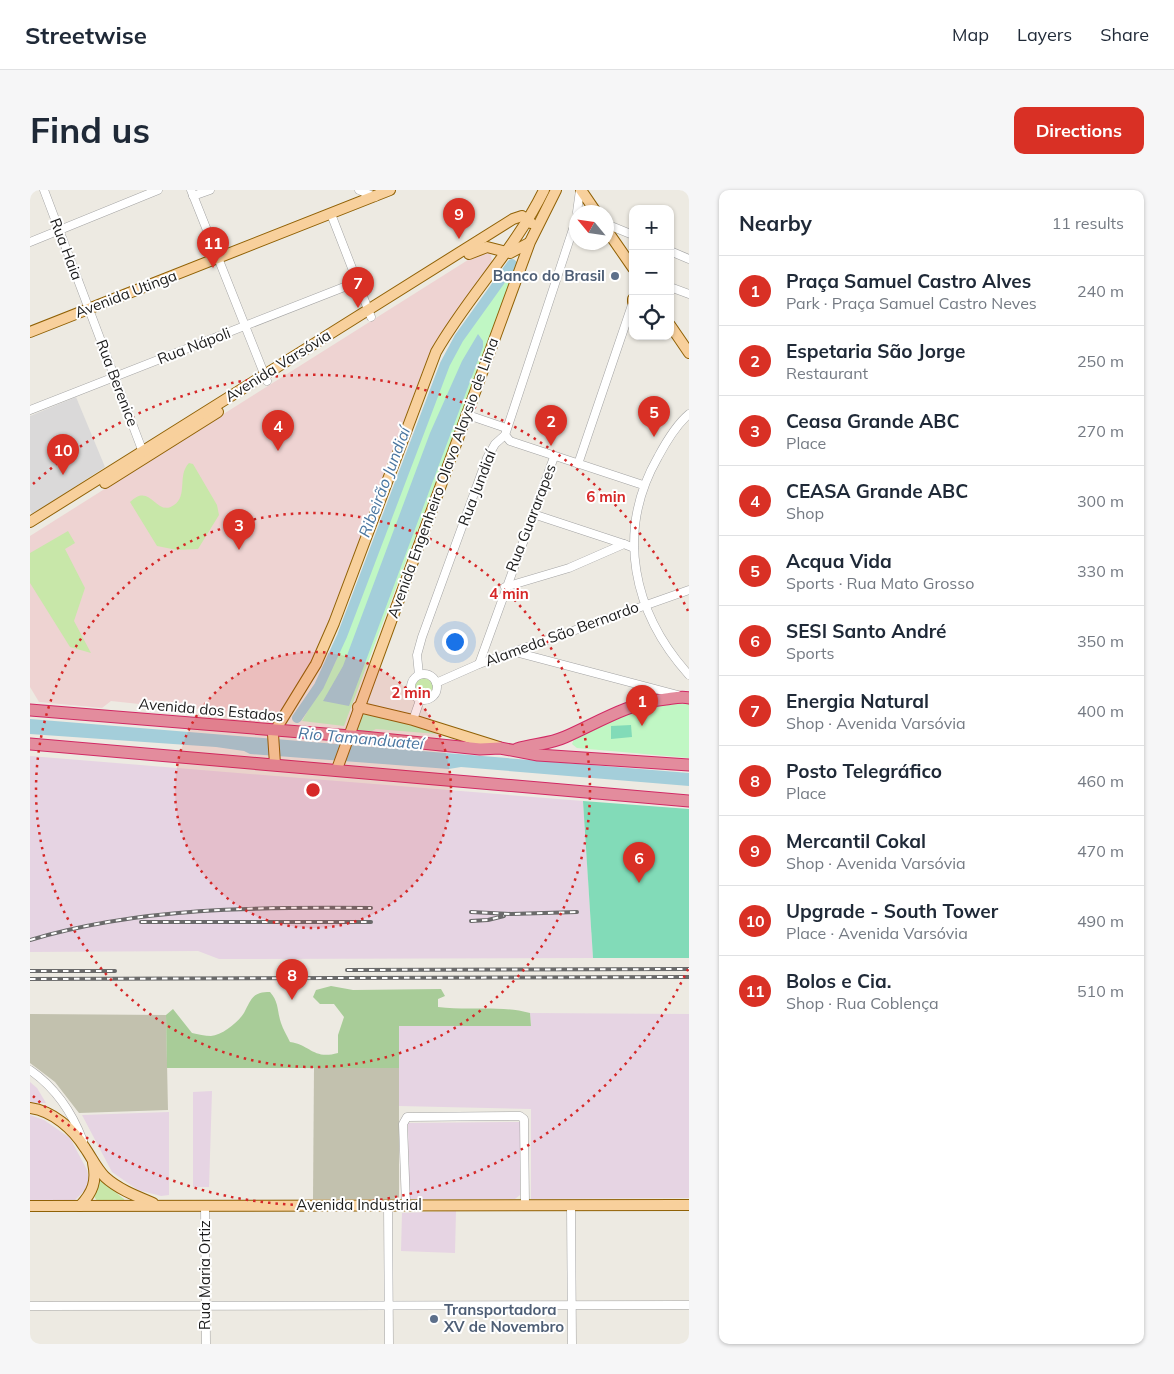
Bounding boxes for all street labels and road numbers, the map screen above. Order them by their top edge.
street label: Rua Haia [46,215,87,283]
street label: Avenida Utinga [72,265,179,322]
street label: Rua Nápoli [155,323,233,368]
street label: Avenida Varsóvia [221,325,334,406]
street label: Avenida Engenheiro Olavo Alaysio de Lima [383,335,502,621]
street label: Rua Berenice [92,337,143,429]
street label: Rua Jundiaí [453,446,500,528]
street label: Rua Guararapes [501,461,560,574]
street label: Alameda São Bernardo [482,597,641,670]
street label: Avenida dos Estados [138,694,284,725]
street label: Avenida Industrial [296,1195,422,1214]
street label: Rua Maria Ortiz [195,1220,214,1330]

